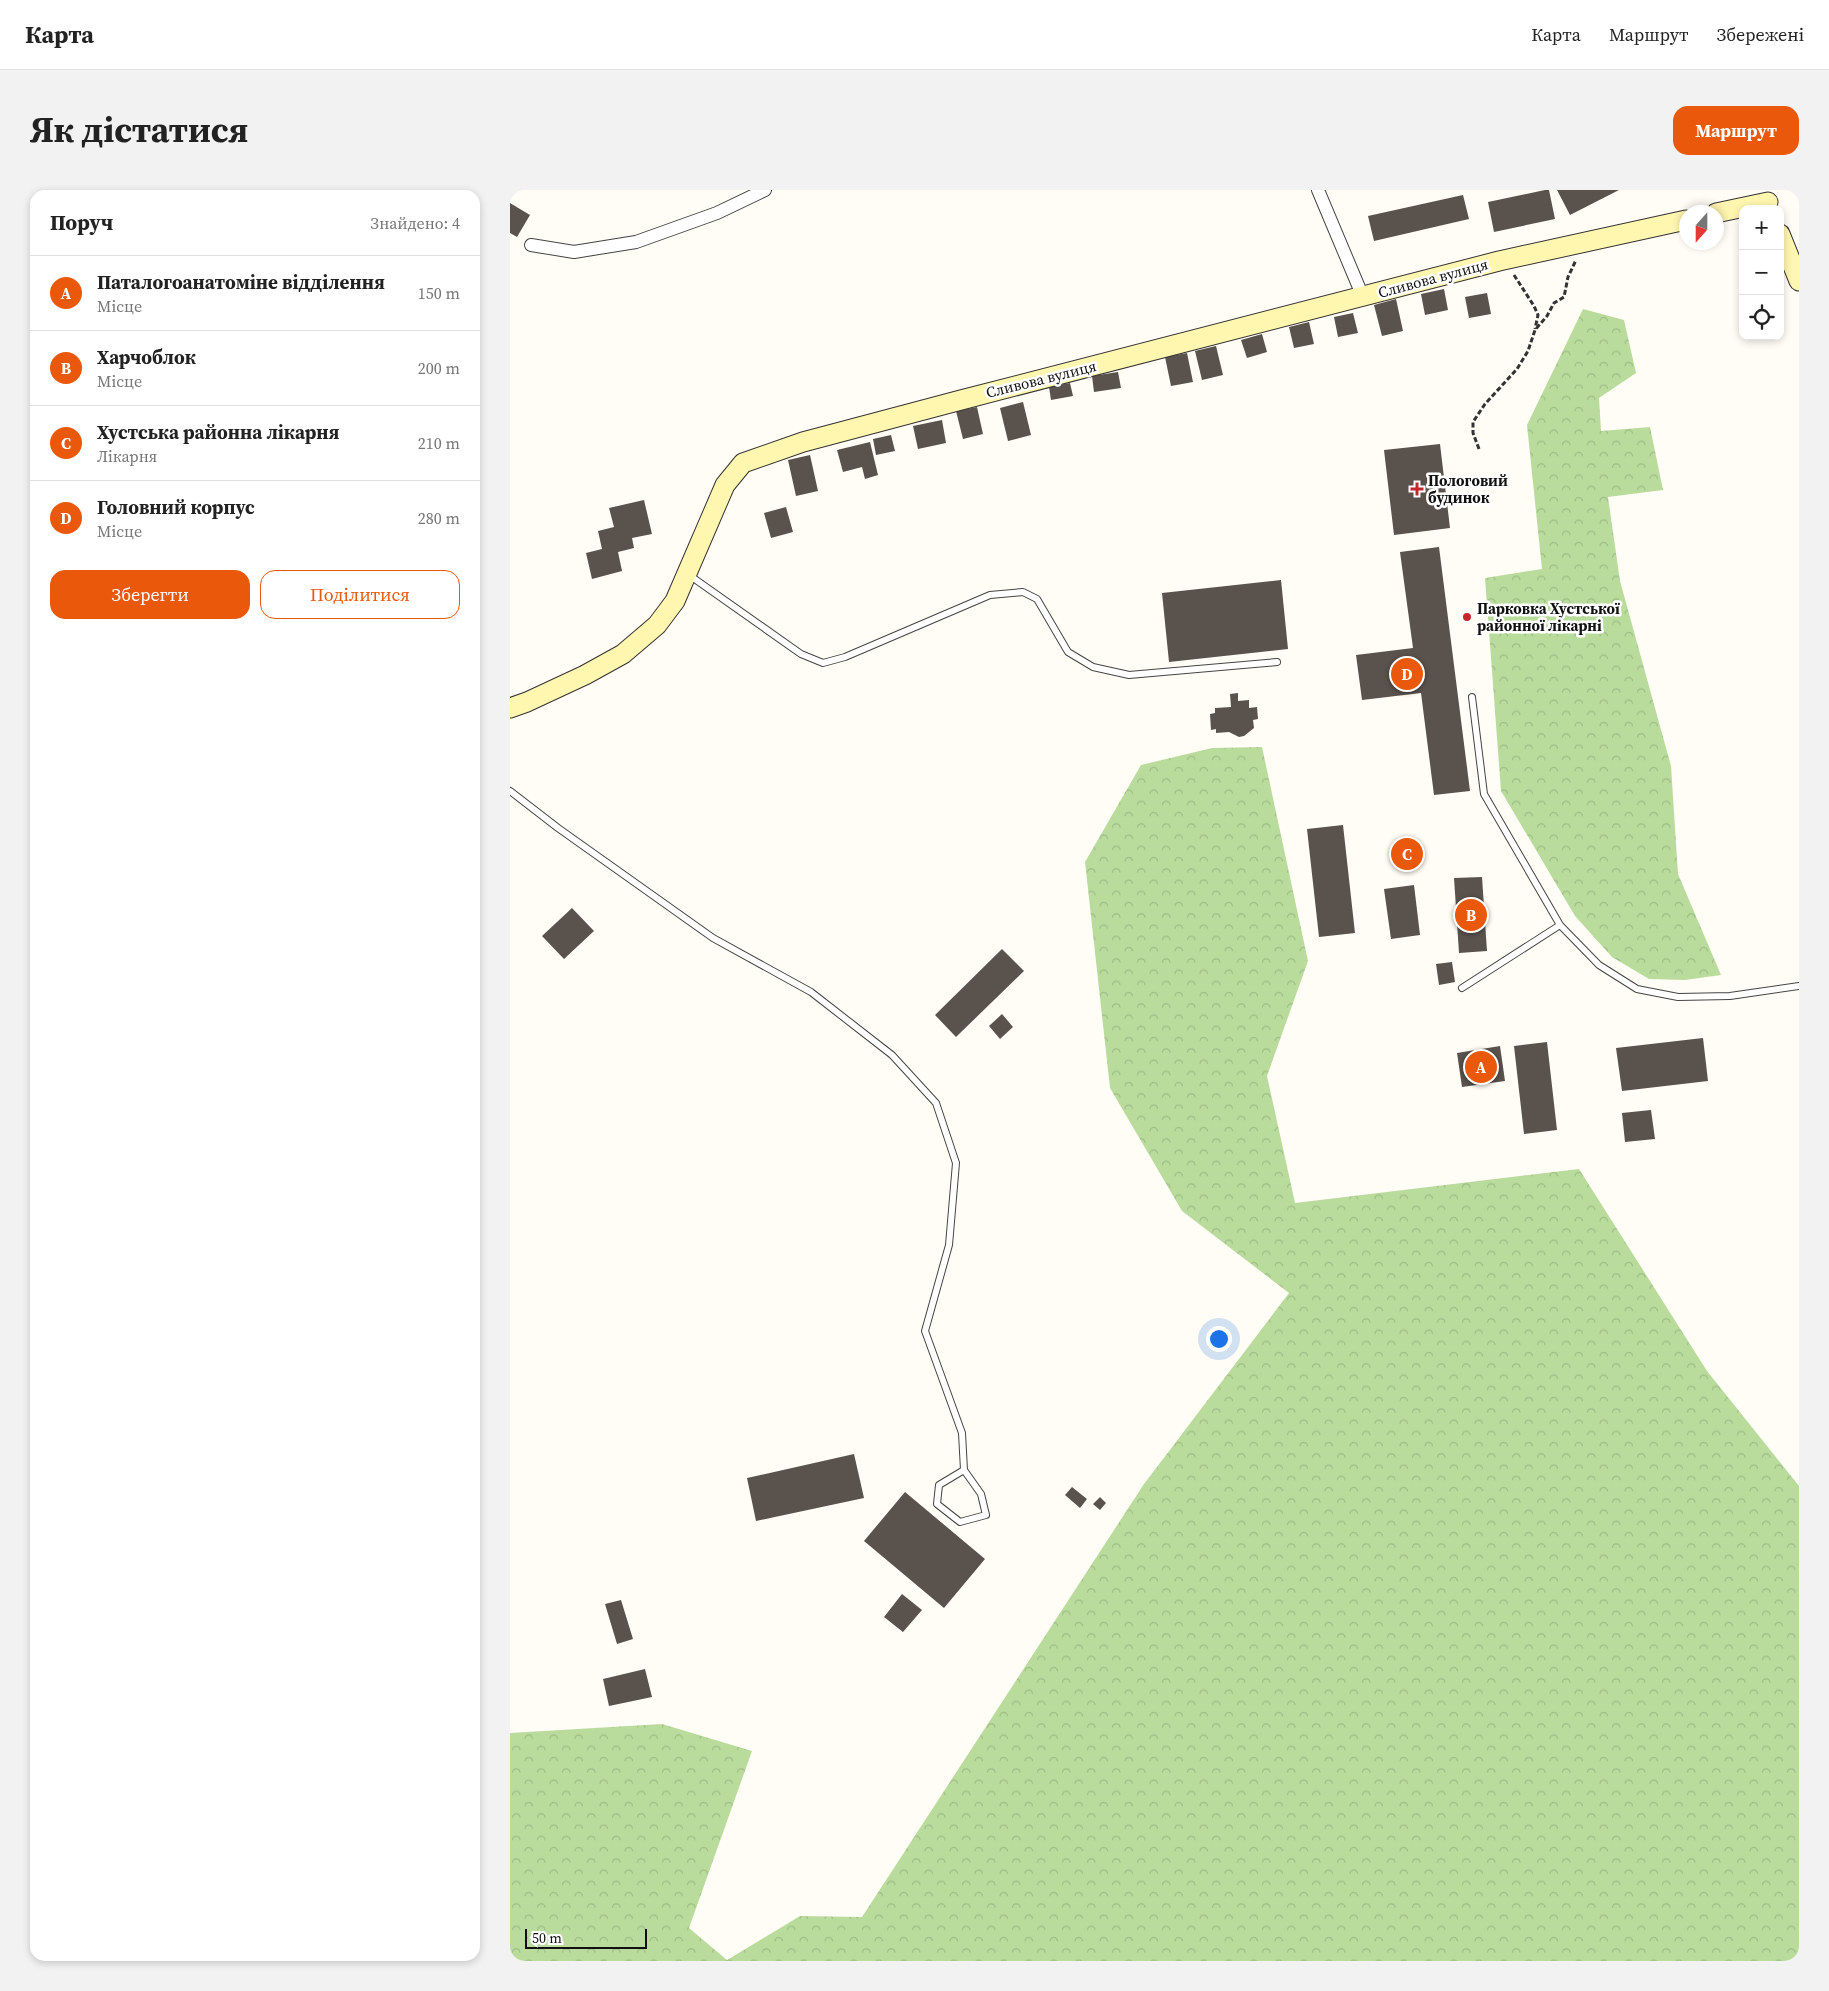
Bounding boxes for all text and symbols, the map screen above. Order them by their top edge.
text: Карта [25,18,94,51]
text: Карта [1531,22,1581,47]
text: Маршрут [1609,22,1688,47]
text: Збережені [1716,22,1804,47]
text: Як дістатися [30,106,248,154]
button: Маршрут [1673,106,1799,155]
north arrow [1679,205,1724,250]
map controls [1739,205,1784,340]
button: + [1739,205,1784,250]
text: Поруч [50,208,113,237]
text: Знайдено: 4 [370,212,460,234]
button: − [1739,250,1784,295]
street label: Сливова вулиця [1376,253,1490,303]
text: Паталогоанатоміне відділення [97,269,385,295]
text: A [61,282,71,304]
text: 150 m [418,282,460,304]
text: Місце [97,295,142,317]
button: locate [1739,295,1784,340]
text: Харчоблок [97,344,196,370]
street label: Сливова вулиця [984,355,1098,403]
text: B [61,357,71,379]
text: 200 m [418,357,460,379]
text: Місце [97,370,142,392]
text: Хустська районна лікарня [97,419,339,445]
text: C [61,432,71,454]
text: 210 m [418,432,460,454]
text: Лікарня [97,445,157,467]
place label: Пологовий будинок [1428,470,1508,508]
marker: Пологовий будинок [1410,482,1424,496]
text: Головний корпус [97,494,255,520]
text: D [60,507,72,529]
text: 280 m [418,507,460,529]
text: Місце [97,520,142,542]
button: Зберегти [50,570,250,619]
button: Поділитися [260,570,460,619]
place label: Парковка Хустської районної лікарні [1477,598,1620,636]
marker: Парковка Хустської районної лікарні [1461,611,1473,623]
pin: D [1391,655,1423,693]
pin: C [1391,835,1423,873]
pin: B [1455,896,1487,934]
pin: A [1465,1048,1497,1086]
your location [1206,1326,1232,1352]
scale bar [525,1926,648,1949]
text: 50 m [532,1928,562,1948]

